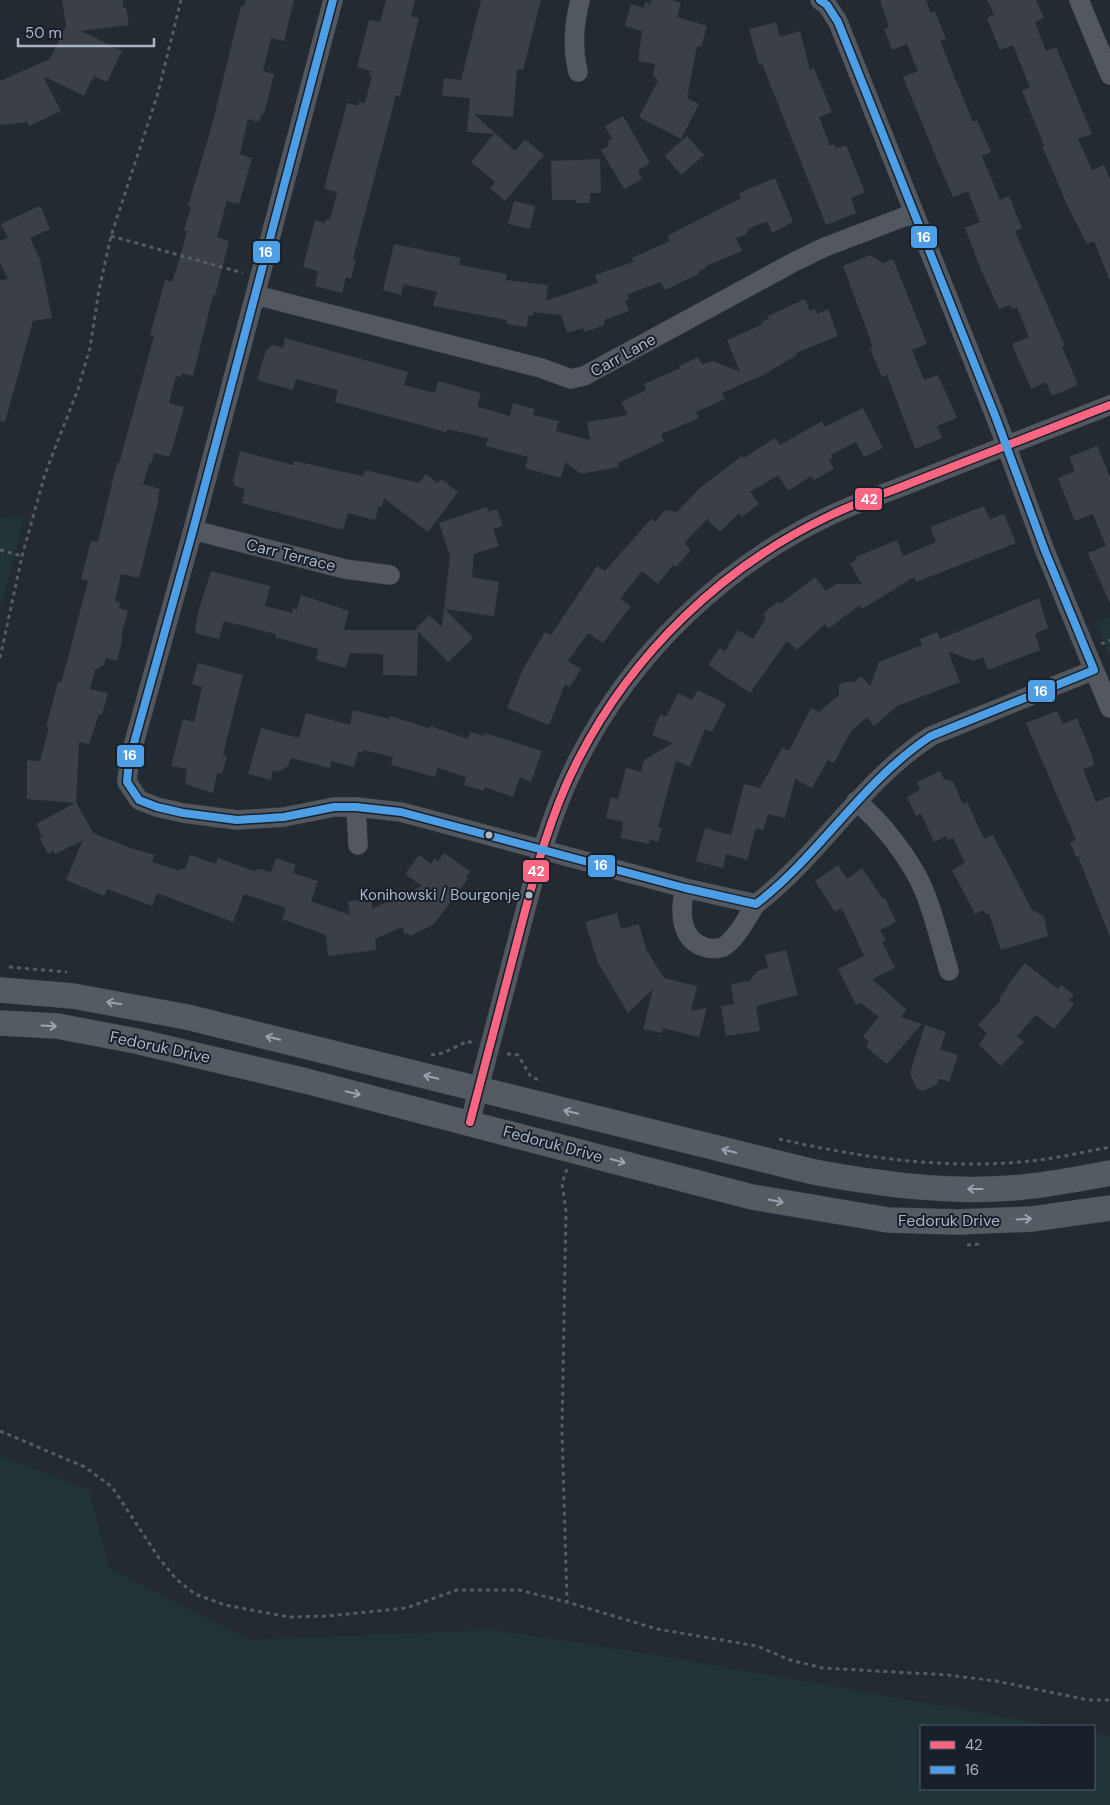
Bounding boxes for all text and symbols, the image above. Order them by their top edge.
scale bar [18,15,154,47]
text: 50 m [25,23,62,43]
line badge: 16 [910,225,938,249]
text: 16 [917,228,931,246]
line badge: 16 [252,240,281,264]
text: 16 [259,243,273,261]
street label: Carr Lane [587,328,659,382]
line badge: 42 [854,487,883,511]
text: 42 [860,490,878,508]
street label: Carr Terrace [244,534,338,576]
line badge: 16 [1027,679,1056,703]
text: 16 [1034,682,1048,700]
line badge: 16 [116,744,145,768]
text: 16 [123,746,137,764]
unlabelled marker [484,830,494,840]
line badge: 16 [587,854,616,878]
text: 16 [594,856,608,874]
line badge: 42 [522,859,550,883]
text: 42 [527,862,545,880]
place label: Konihowski / Bourgonje [360,885,520,905]
marker: Konihowski / Bourgonje [524,890,534,900]
one-way arrow [107,998,123,1008]
one-way arrow [40,1021,56,1030]
street label: Fedoruk Drive [108,1026,212,1068]
one-way arrow [266,1033,282,1042]
one-way arrow [423,1072,439,1081]
one-way arrow [345,1089,361,1098]
one-way arrow [563,1107,579,1116]
street label: Fedoruk Drive [501,1121,605,1167]
one-way arrow [721,1146,737,1155]
one-way arrow [610,1157,626,1167]
one-way arrow [967,1184,984,1194]
one-way arrow [768,1197,784,1206]
street label: Fedoruk Drive [898,1210,1000,1231]
one-way arrow [1016,1215,1032,1224]
legend [920,1725,1095,1790]
text: 42 [965,1735,983,1755]
text: 16 [965,1760,979,1780]

